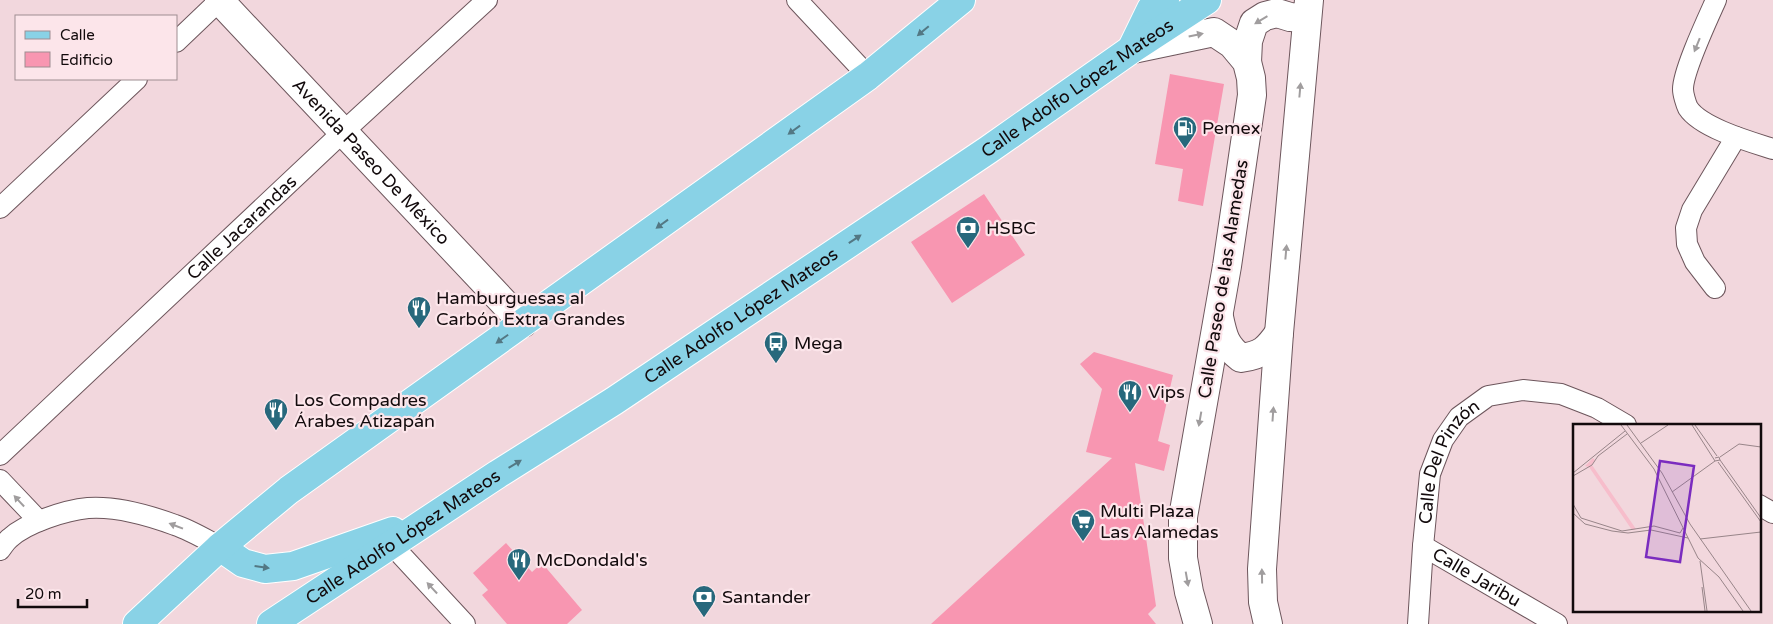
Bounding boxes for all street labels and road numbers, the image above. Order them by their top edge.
street label: Calle Adolfo López Mateos [977,14,1177,162]
street label: Avenida Paseo De México [288,74,455,249]
street label: Calle Paseo de las Alamedas [1193,158,1253,400]
street label: Calle Jacarandas [182,170,301,284]
street label: Calle Adolfo López Mateos [640,243,842,389]
street label: Calle Del Pinzón [1414,395,1484,525]
street label: Calle Adolfo López Mateos [301,465,504,609]
street label: Calle Jaribu [1428,543,1525,612]

